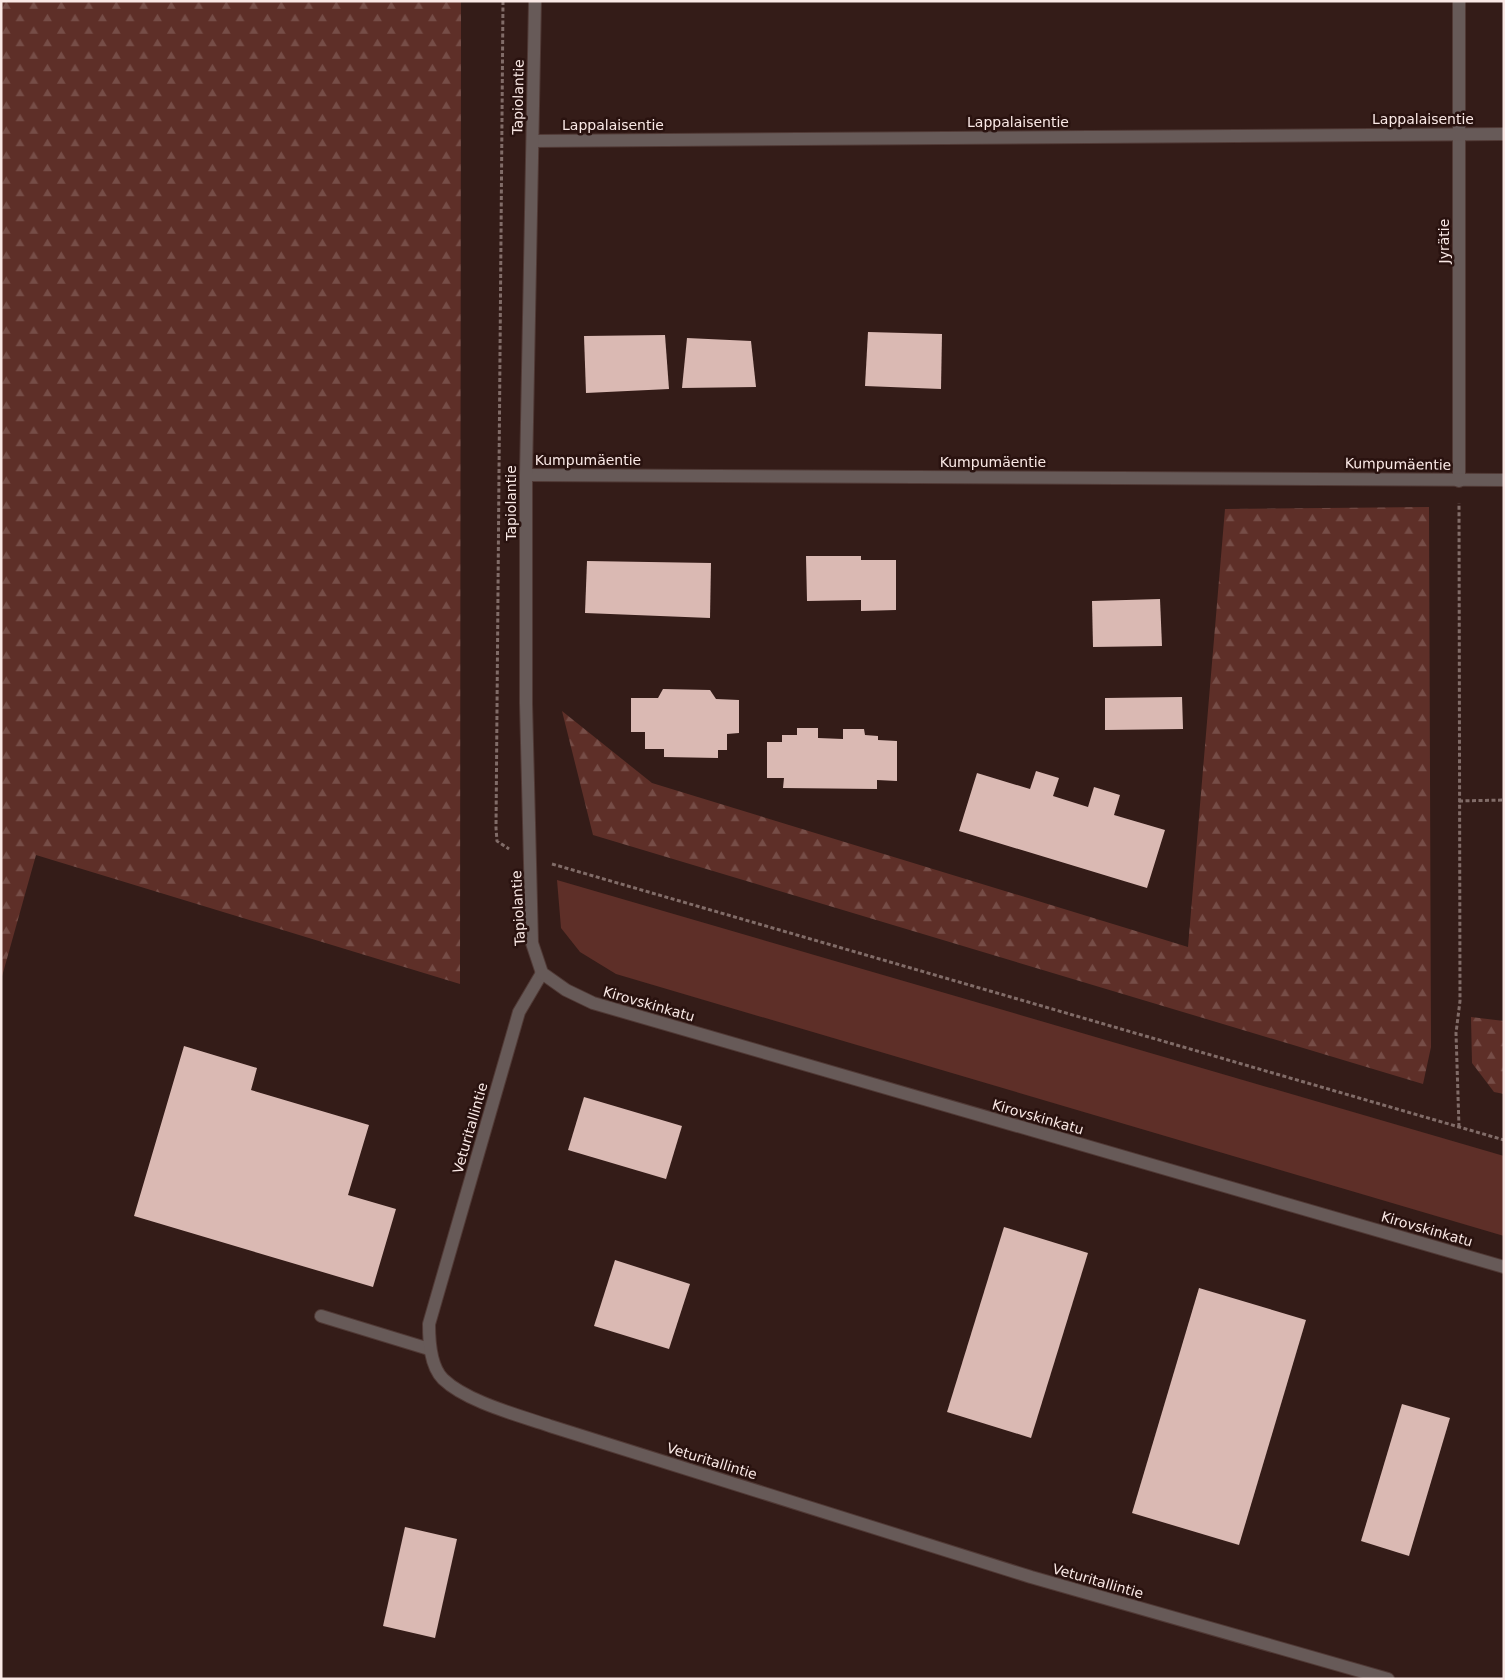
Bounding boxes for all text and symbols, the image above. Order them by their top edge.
street label: Tapiolantie [509,59,527,136]
street label: Lappalaisentie [1372,111,1474,127]
street label: Lappalaisentie [967,114,1069,130]
street label: Lappalaisentie [562,117,664,133]
street label: Jyrätie [1436,219,1452,264]
street label: Kumpumäentie [535,452,641,468]
street label: Kumpumäentie [940,454,1046,470]
street label: Kumpumäentie [1345,455,1451,473]
street label: Tapiolantie [503,465,519,542]
street label: Tapiolantie [508,870,528,947]
street label: Kirovskinkatu [601,983,697,1025]
street label: Veturitallintie [449,1081,491,1175]
street label: Kirovskinkatu [990,1096,1086,1138]
street label: Kirovskinkatu [1379,1208,1475,1250]
street label: Veturitallintie [665,1440,759,1482]
street label: Veturitallintie [1051,1560,1145,1602]

